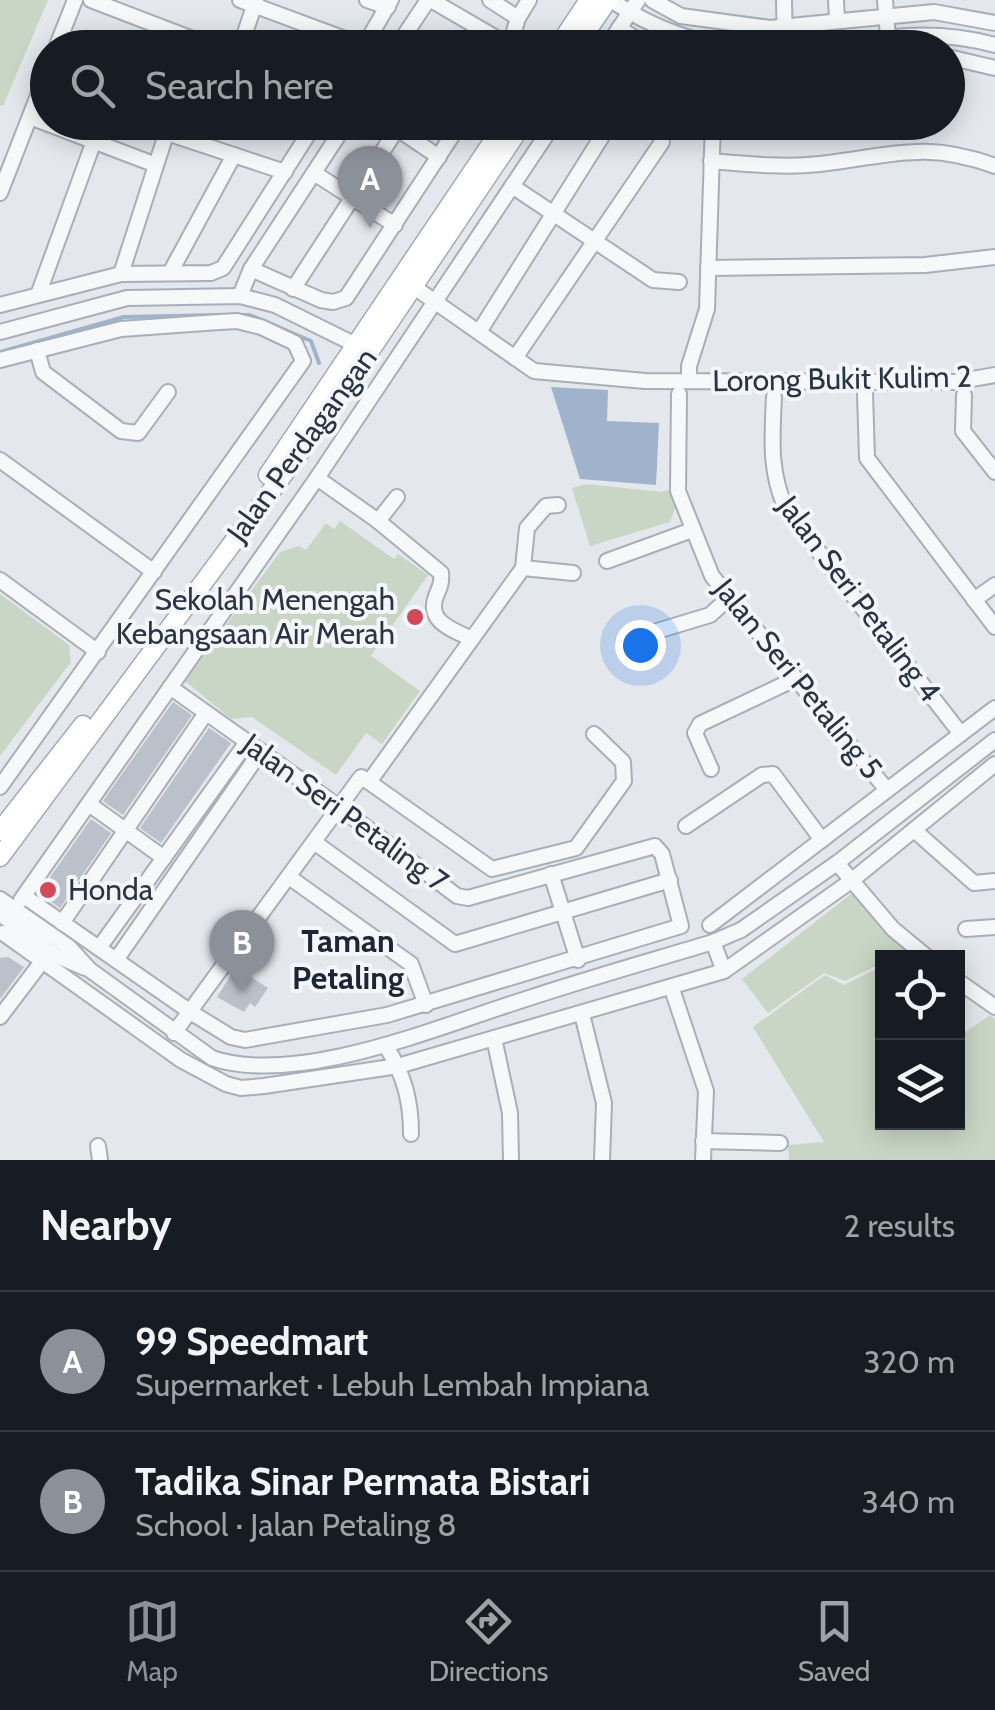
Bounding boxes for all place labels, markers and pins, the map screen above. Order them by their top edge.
pin: A [338,146,402,228]
place label: Sekolah Menengah Kebangsaan Air Merah [116,581,395,652]
marker: Sekolah Menengah Kebangsaan Air Merah [404,606,426,628]
place label: Honda [68,871,154,908]
marker: Honda [37,879,59,901]
pin: B [210,910,274,992]

